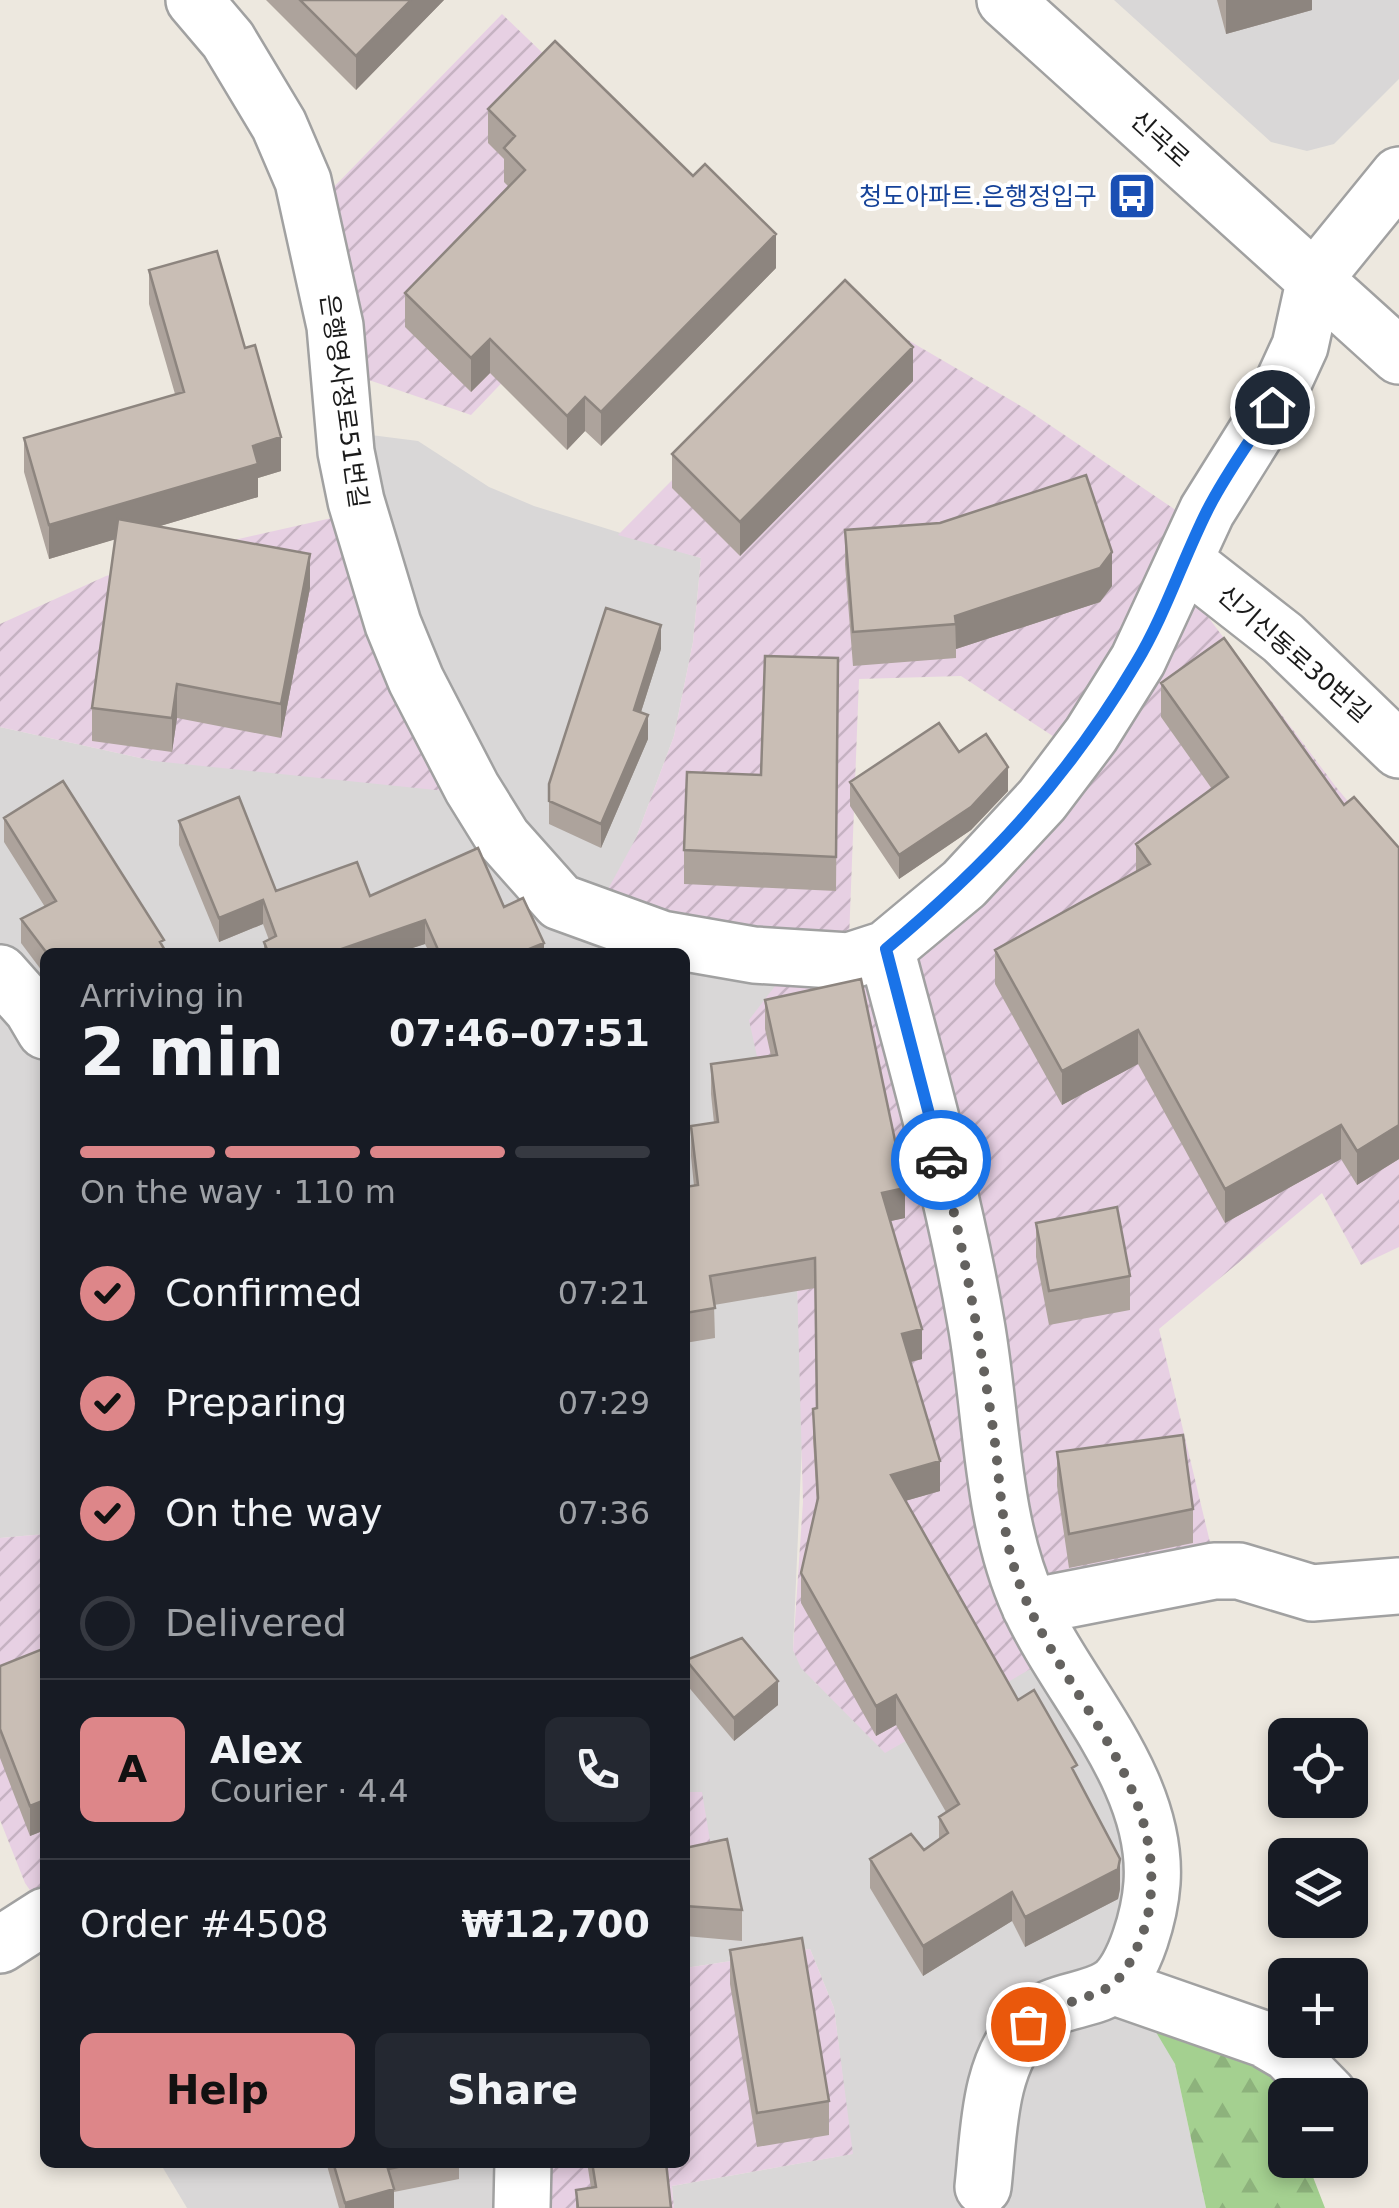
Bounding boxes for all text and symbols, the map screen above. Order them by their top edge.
street label: 신곡로 [1125,105,1195,173]
bus stop icon: 청도아파트.은행정입구 [1106,170,1158,222]
place label: 청도아파트.은행정입구 [859,182,1097,211]
street label: 은행영사정로51번길 [315,292,373,510]
pin [1230,365,1315,450]
icon: home [1245,380,1300,435]
street label: 신기신동로30번길 [1212,580,1376,728]
text: Arriving in [80,977,244,1015]
text: 07:46–07:51 [389,1011,650,1055]
text: 2 min [80,1015,284,1090]
courier [891,1110,991,1210]
icon: car [914,1133,969,1188]
text: On the way · 110 m [80,1173,396,1211]
icon: check [80,1266,135,1321]
text: Confirmed [165,1271,362,1315]
text: 07:21 [558,1274,650,1312]
icon: check [80,1376,135,1431]
text: Preparing [165,1381,347,1425]
text: 07:29 [558,1384,650,1422]
icon: check [80,1486,135,1541]
text: On the way [165,1491,382,1535]
text: 07:36 [558,1494,650,1532]
text: Delivered [165,1601,347,1645]
button: phone [545,1717,650,1822]
map controls [1268,1718,1368,2178]
button: locate [1268,1718,1368,1818]
text: Alex [210,1728,303,1772]
text: A [118,1747,147,1791]
text: Courier · 4.4 [210,1772,409,1810]
button: layers [1268,1838,1368,1938]
text: Order #4508 [80,1902,329,1946]
text: ₩12,700 [461,1902,650,1946]
button: + [1268,1958,1368,2058]
pin [986,1982,1071,2067]
icon: bag [1001,1997,1056,2052]
button: Help [80,2033,355,2148]
button: Share [375,2033,650,2148]
button: − [1268,2078,1368,2178]

